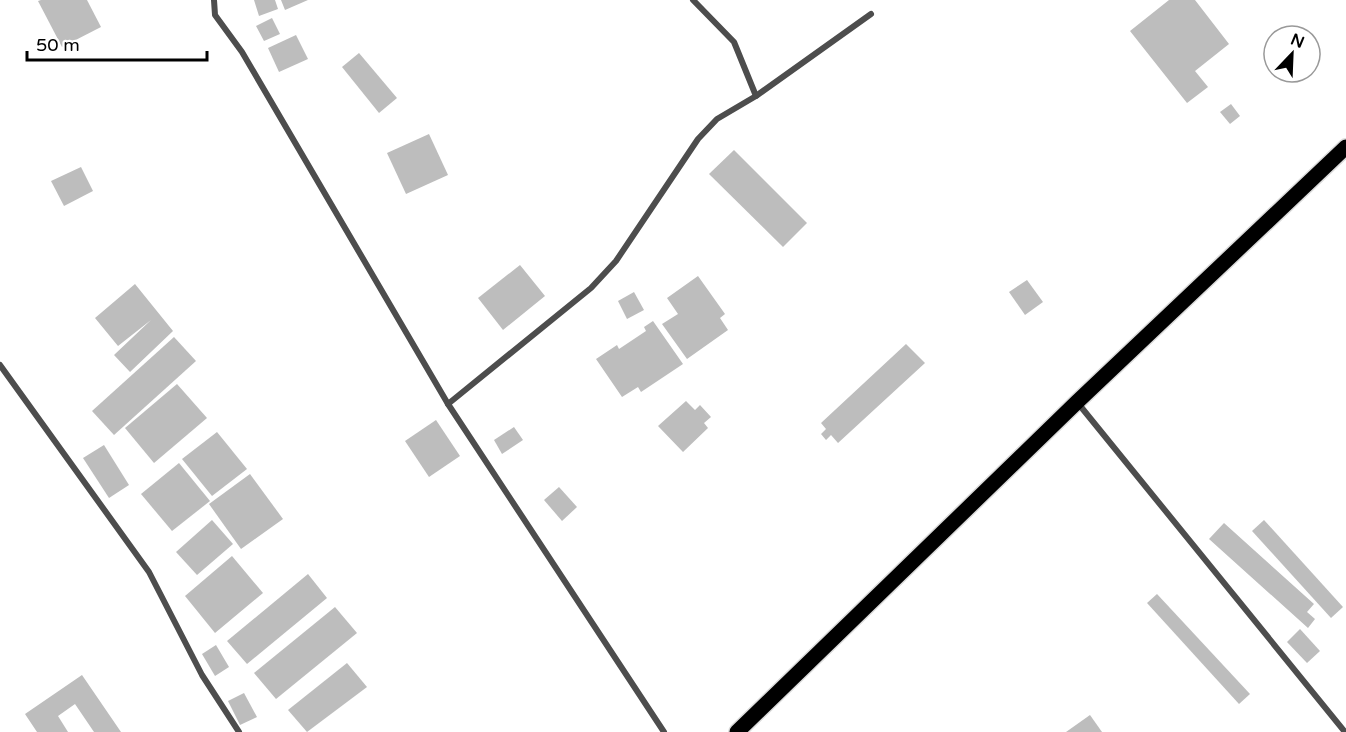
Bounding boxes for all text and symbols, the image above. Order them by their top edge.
scale bar [27,24,207,62]
north arrow [1262,24,1322,84]
text: N [1288,29,1307,53]
text: 50 m [36,34,80,56]

